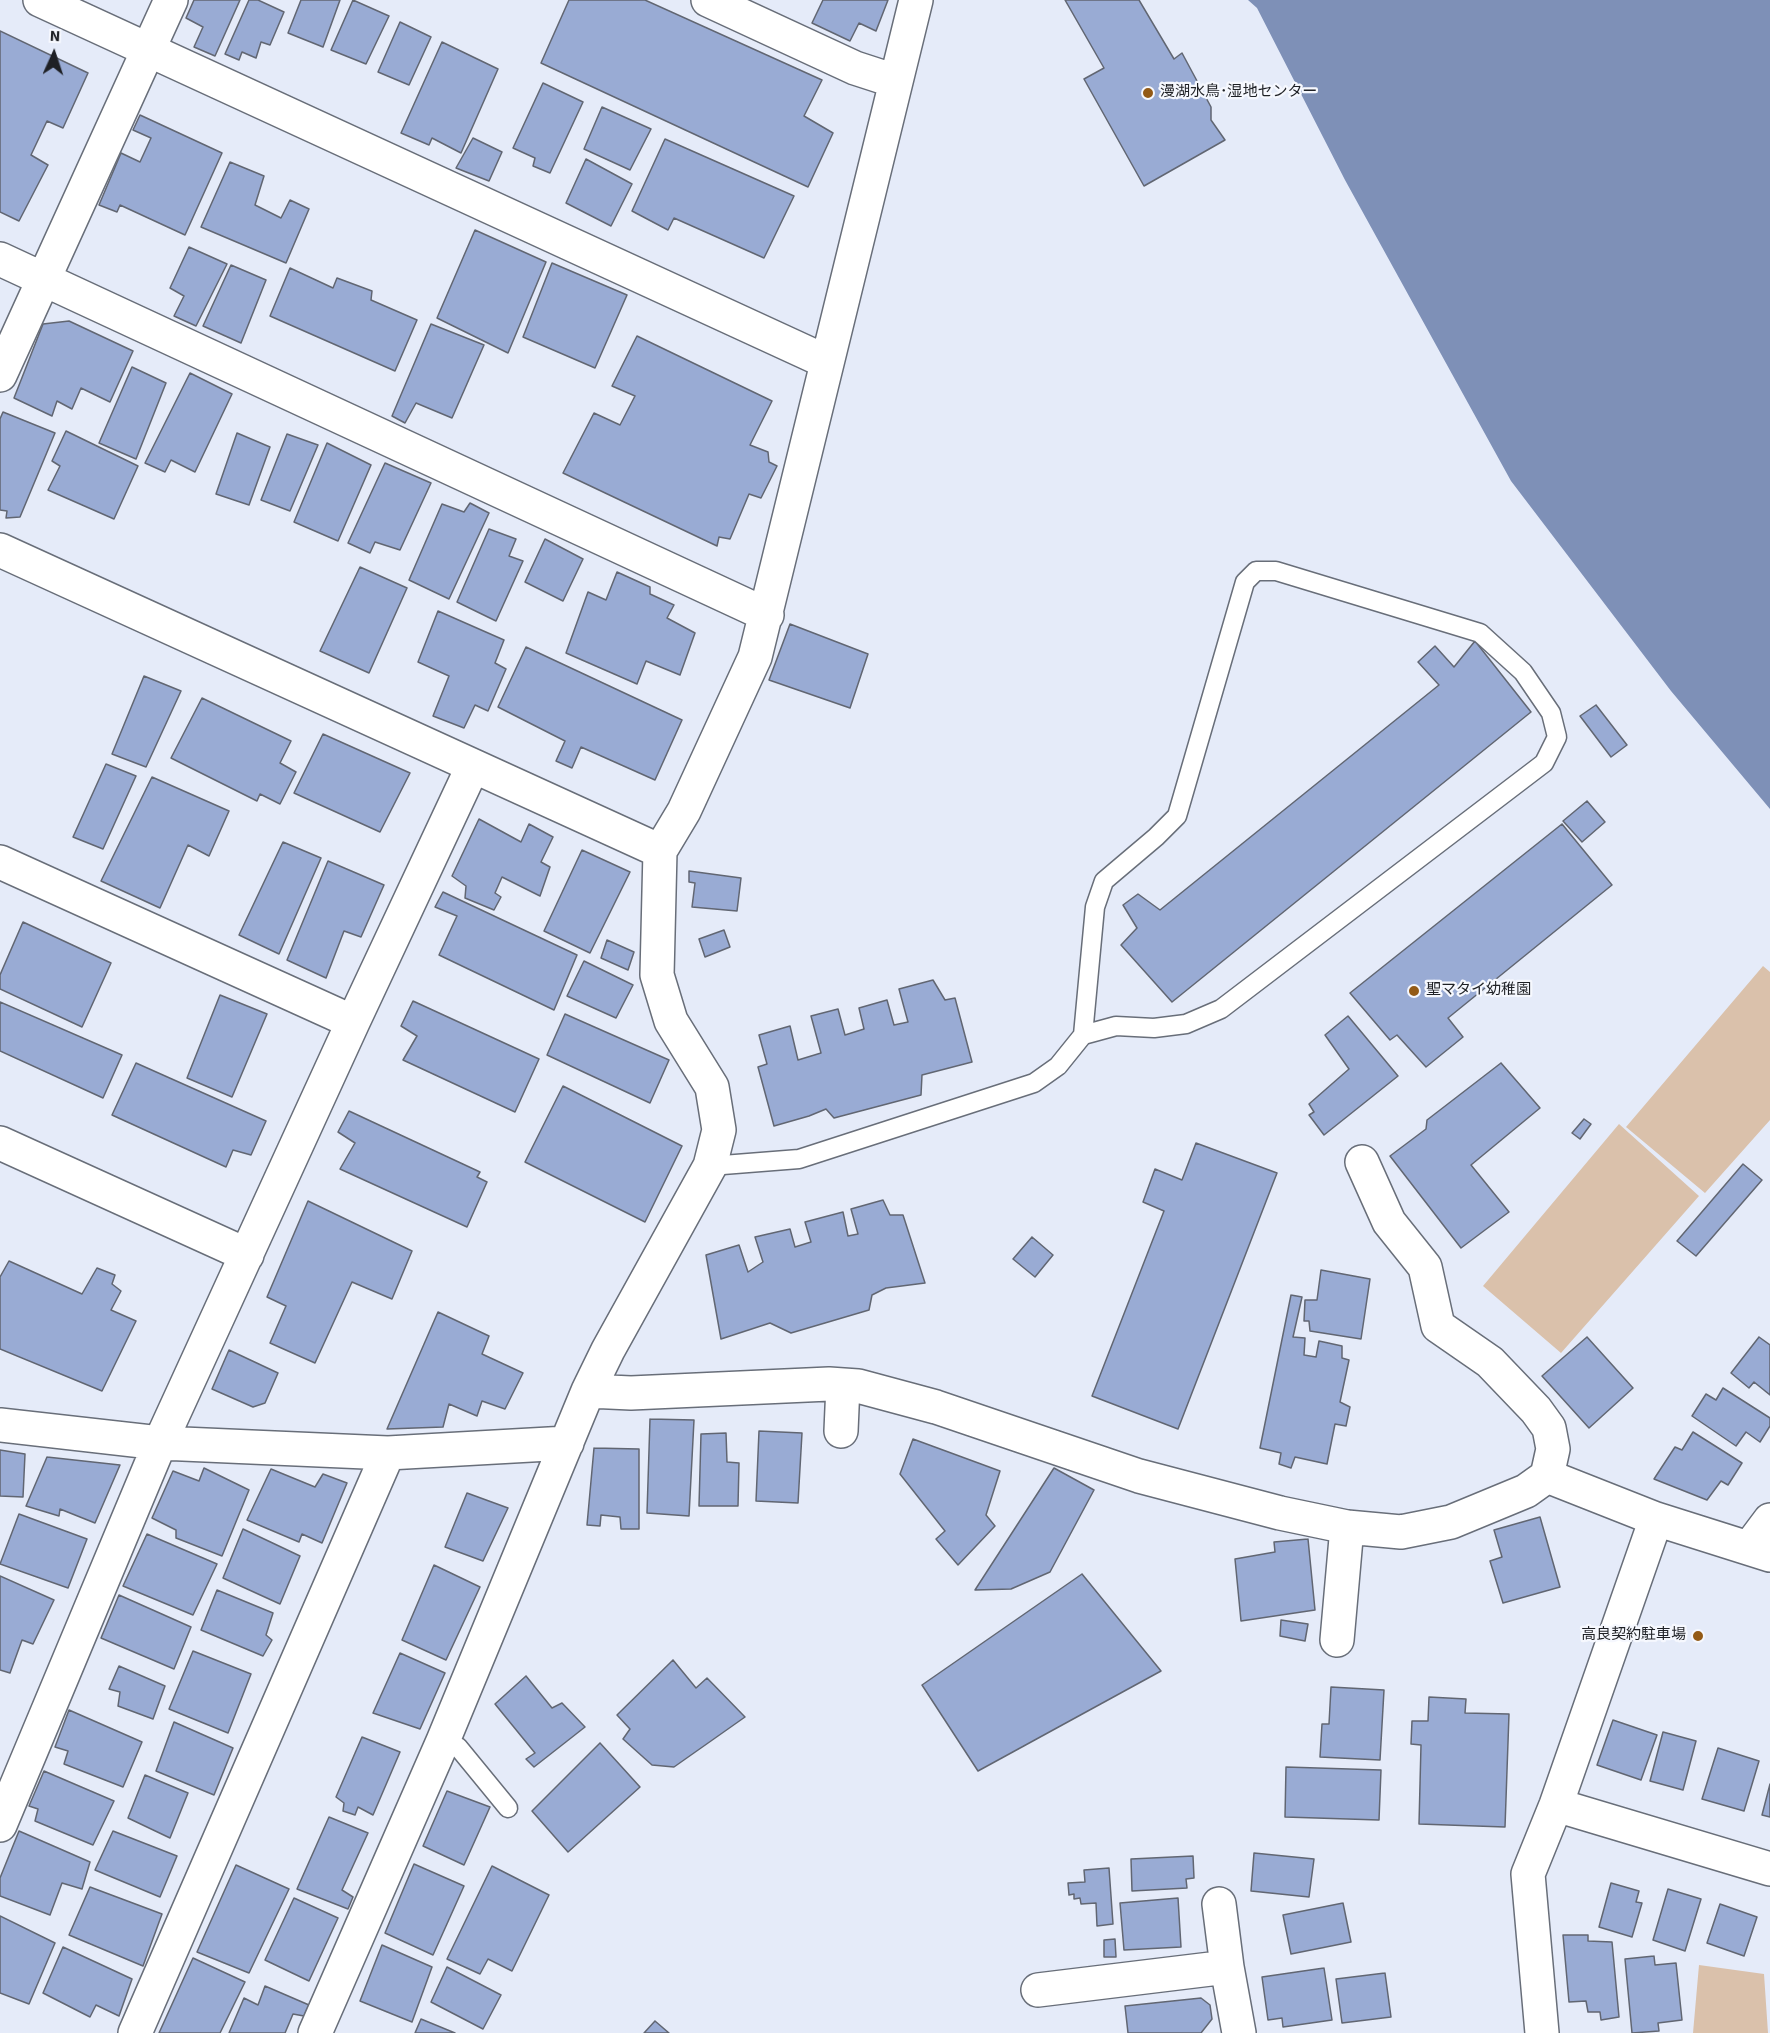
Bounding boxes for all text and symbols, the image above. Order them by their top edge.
north arrow [24,24,84,84]
text: N [49,25,61,47]
place label: 漫湖水鳥･湿地センター [1160,84,1317,102]
marker: 漫湖水鳥･湿地センター [1141,86,1155,100]
place label: 聖マタイ幼稚園 [1426,982,1531,1000]
marker: 聖マタイ幼稚園 [1407,984,1421,998]
place label: 高良契約駐車場 [1581,1627,1686,1645]
marker: 高良契約駐車場 [1691,1629,1705,1643]

